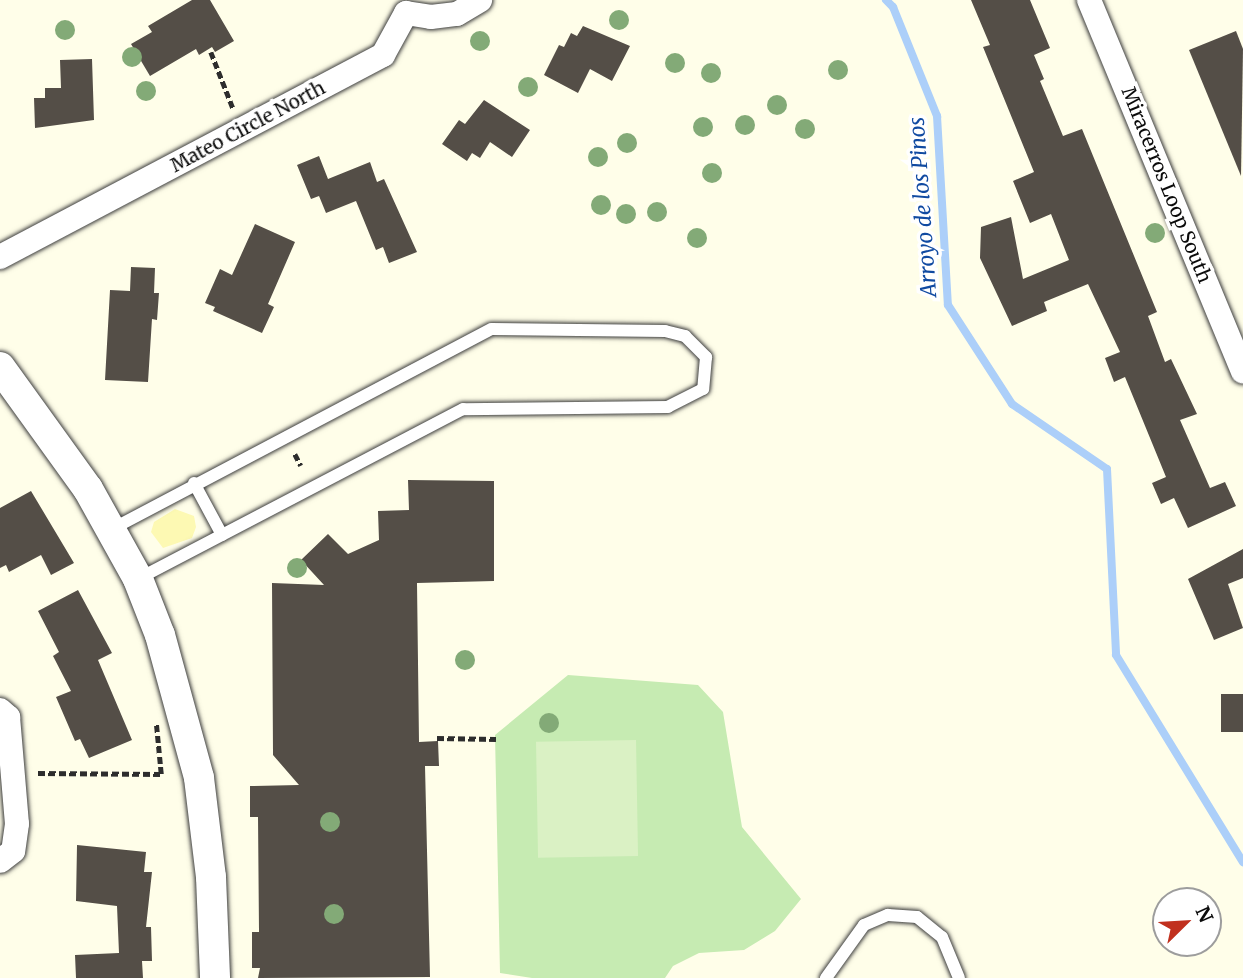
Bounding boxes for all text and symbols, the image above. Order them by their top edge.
street label: Mateo Circle North [167,77,329,177]
street label: Miracerros Loop South [1116,84,1216,286]
water label: Arroyo de los Pinos [904,116,942,298]
north arrow [1152,887,1222,957]
text: N [1190,903,1218,926]

